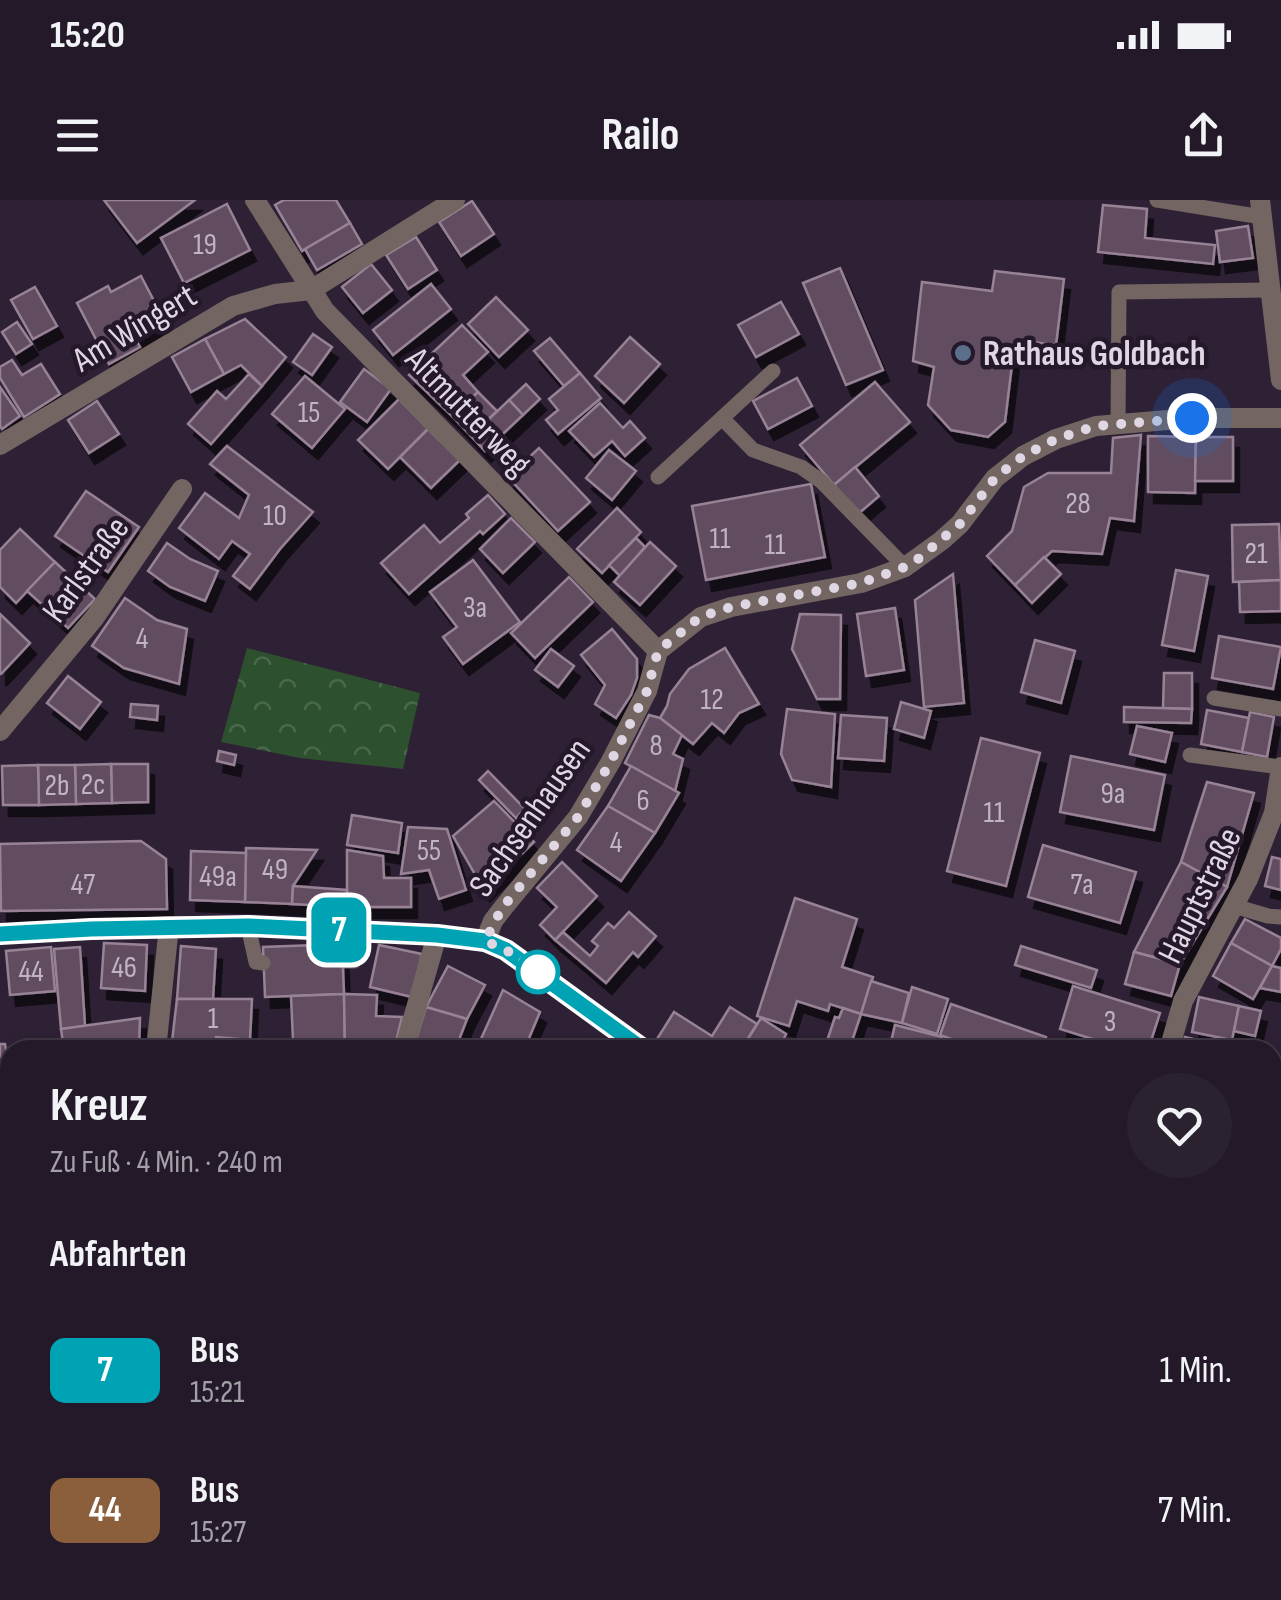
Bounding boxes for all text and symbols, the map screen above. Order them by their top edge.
text: 15:20 [50,13,125,58]
icon: menu [50,108,105,163]
text: Railo [602,108,679,163]
icon: share [1176,108,1231,163]
house number: 19 [193,227,217,263]
street label: Am Wingert [64,275,205,383]
place label: Rathaus Goldbach [983,333,1206,376]
street label: Altmutterweg [395,338,540,486]
marker: Rathaus Goldbach [952,342,974,364]
your location [1167,393,1217,443]
house number: 15 [298,395,320,431]
house number: 28 [1065,486,1091,522]
house number: 10 [263,498,287,534]
street label: Karlstraße [33,508,139,631]
house number: 11 [710,521,731,557]
house number: 11 [765,527,786,563]
house number: 21 [1245,536,1268,572]
house number: 3a [463,590,487,626]
house number: 4 [136,621,148,657]
house number: 12 [700,682,724,718]
house number: 8 [649,728,663,764]
street label: Sachsenhausen [460,730,601,905]
house number: 2c [81,767,105,803]
house number: 2b [45,768,69,804]
house number: 9a [1101,776,1125,812]
house number: 6 [636,783,650,819]
house number: 11 [984,795,1005,831]
street label: Hauptstraße [1149,821,1252,971]
house number: 4 [610,825,622,861]
house number: 55 [417,833,441,869]
house number: 49 [262,852,288,888]
house number: 49a [199,859,237,895]
house number: 47 [71,867,95,903]
house number: 7a [1070,867,1094,903]
line badge: 7 [306,898,372,962]
text: 7 [331,909,347,952]
house number: 46 [111,950,137,986]
unlabelled marker [517,951,559,993]
house number: 44 [18,954,44,990]
house number: 1 [208,1001,219,1037]
house number: 3 [1104,1004,1116,1040]
button: heart [1127,1073,1232,1178]
text: Kreuz [50,1077,148,1134]
text: Zu Fuß · 4 Min. · 240 m [50,1143,283,1182]
text: Abfahrten [50,1232,187,1277]
text: Bus [190,1328,239,1373]
text: 1 Min. [1160,1348,1232,1393]
text: 7 [97,1349,113,1392]
text: 15:21 [190,1373,245,1412]
text: Bus [190,1468,239,1513]
text: 7 Min. [1158,1488,1232,1533]
text: 44 [89,1489,121,1532]
text: 15:27 [190,1513,246,1552]

